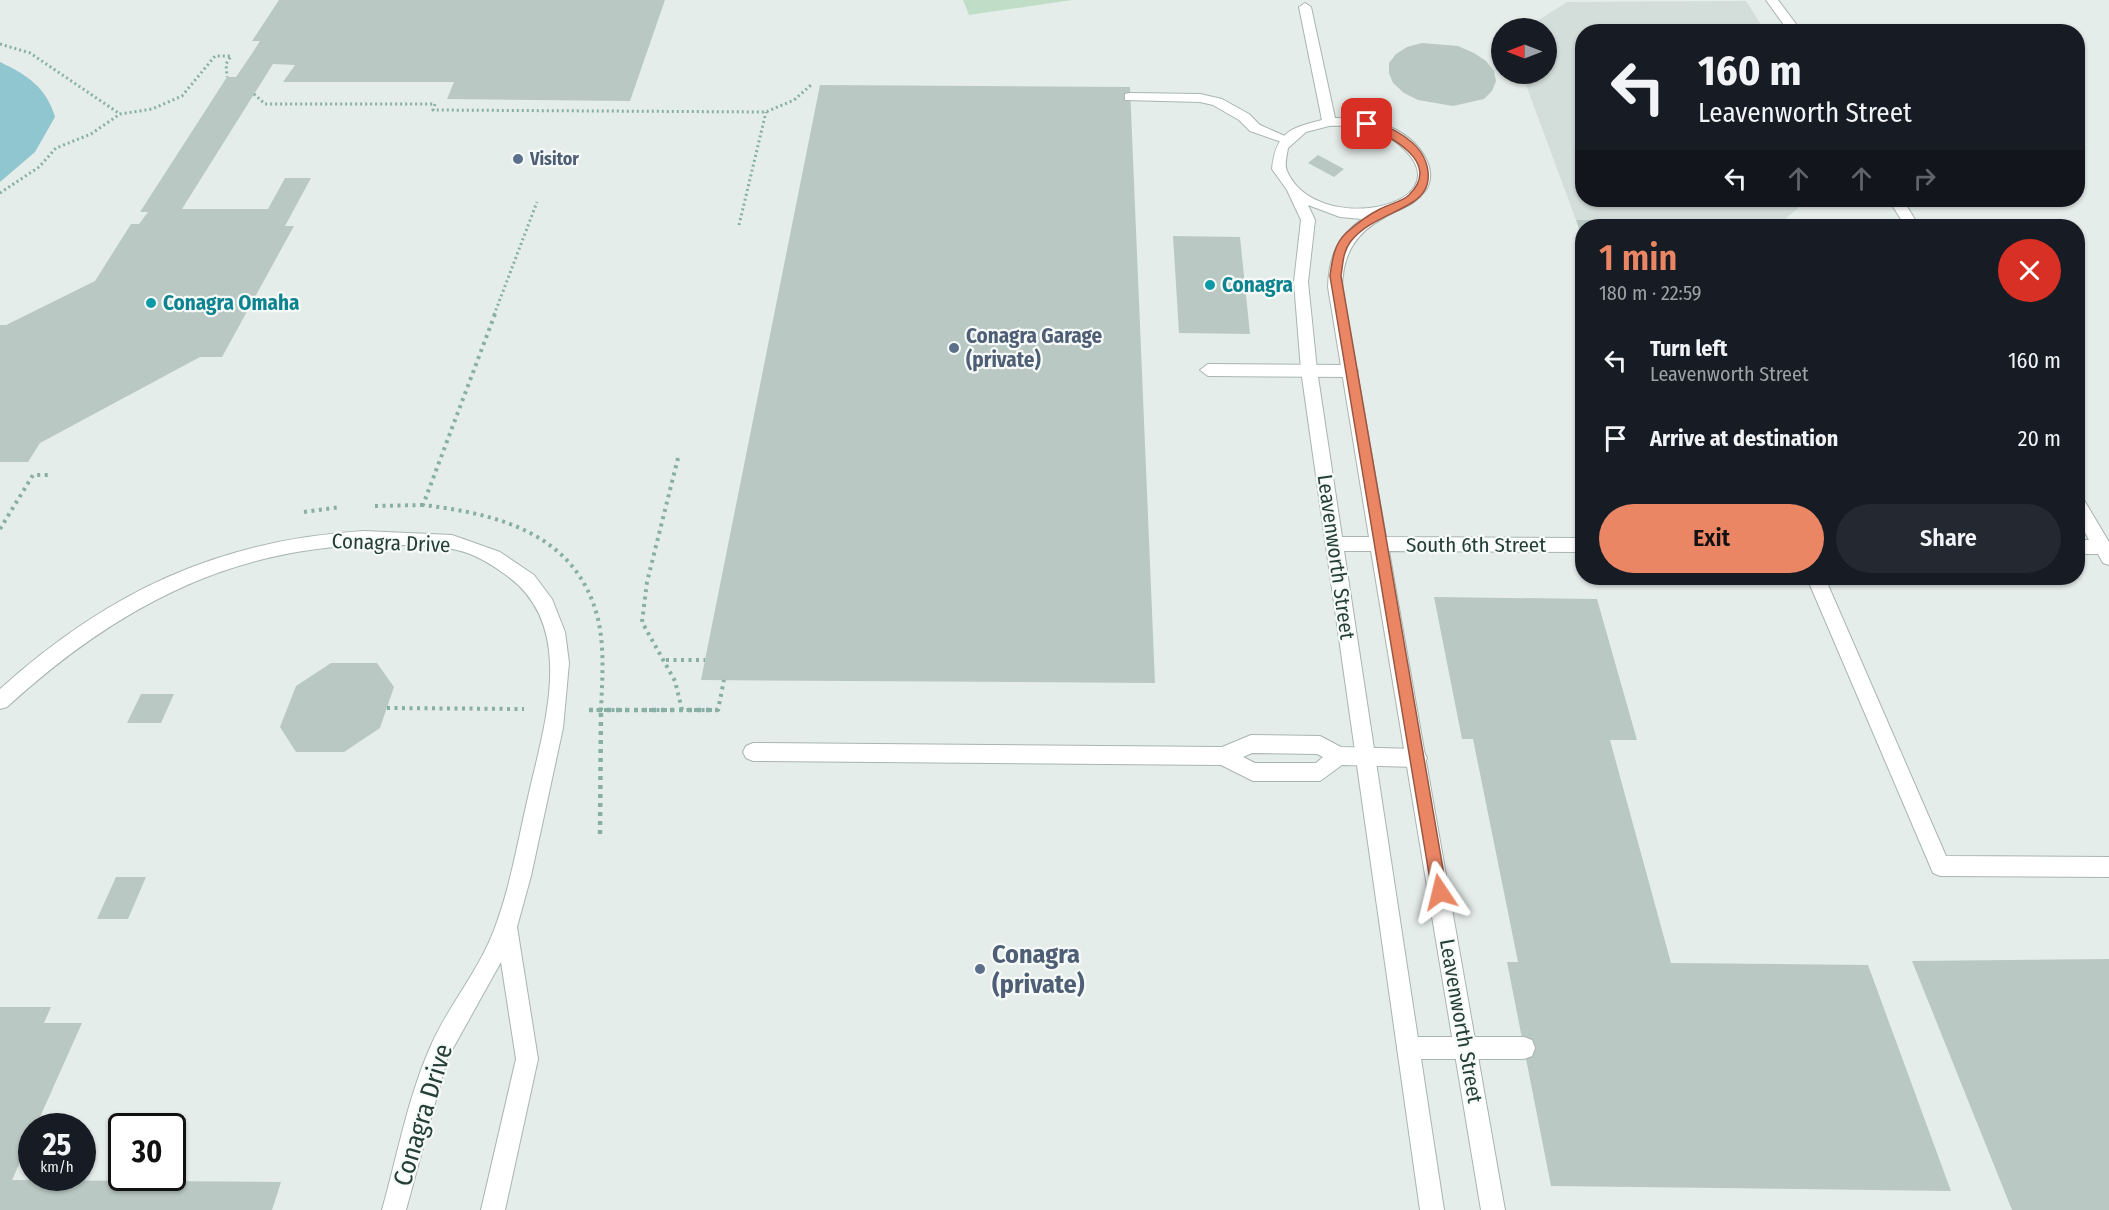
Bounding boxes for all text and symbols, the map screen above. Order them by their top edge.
north arrow [1491,18,1557,84]
map controls [1491,18,1557,84]
text: 160 m [1698,46,1801,96]
icon: left [1599,48,1677,126]
text: Leavenworth Street [1698,97,1912,129]
pin [1341,98,1392,149]
icon: arrive [1350,107,1383,140]
place label: Visitor [529,148,579,170]
marker: Visitor [511,152,525,166]
icon: left [1719,162,1752,195]
icon: ahead [1782,162,1815,195]
icon: ahead [1845,162,1878,195]
icon: right [1908,162,1941,195]
text: 1 min [1599,236,1677,280]
button: close [1998,239,2061,302]
place label: Conagra [1222,272,1293,298]
marker: Conagra [1203,278,1217,292]
text: 180 m · 22:59 [1599,281,1702,305]
place label: Conagra Omaha [163,290,299,316]
marker: Conagra Omaha [144,296,158,310]
place label: Conagra Garage (private) [966,323,1102,373]
text: Turn left [1650,335,1728,362]
marker: Conagra Garage (private) [947,341,961,355]
icon: left [1599,344,1632,377]
text: 160 m [2008,347,2061,374]
text: Leavenworth Street [1650,362,1808,386]
icon: arrive [1599,422,1632,455]
text: Arrive at destination [1650,425,1838,452]
text: 20 m [2018,425,2061,452]
street label: Leavenworth Street [1312,473,1360,641]
button: Exit [1599,504,1824,573]
button: Share [1836,504,2061,573]
street label: Conagra Drive [331,528,451,558]
street label: South 6th Street [1406,532,1546,558]
position arrow [1408,860,1472,924]
street label: Leavenworth Street [1434,937,1488,1105]
place label: Conagra (private) [992,939,1085,1000]
marker: Conagra (private) [973,962,987,976]
street label: Conagra Drive [387,1040,459,1190]
speed limit sign: 30 [108,1113,186,1191]
text: 25 [43,1127,71,1163]
text: km/h [40,1158,74,1176]

